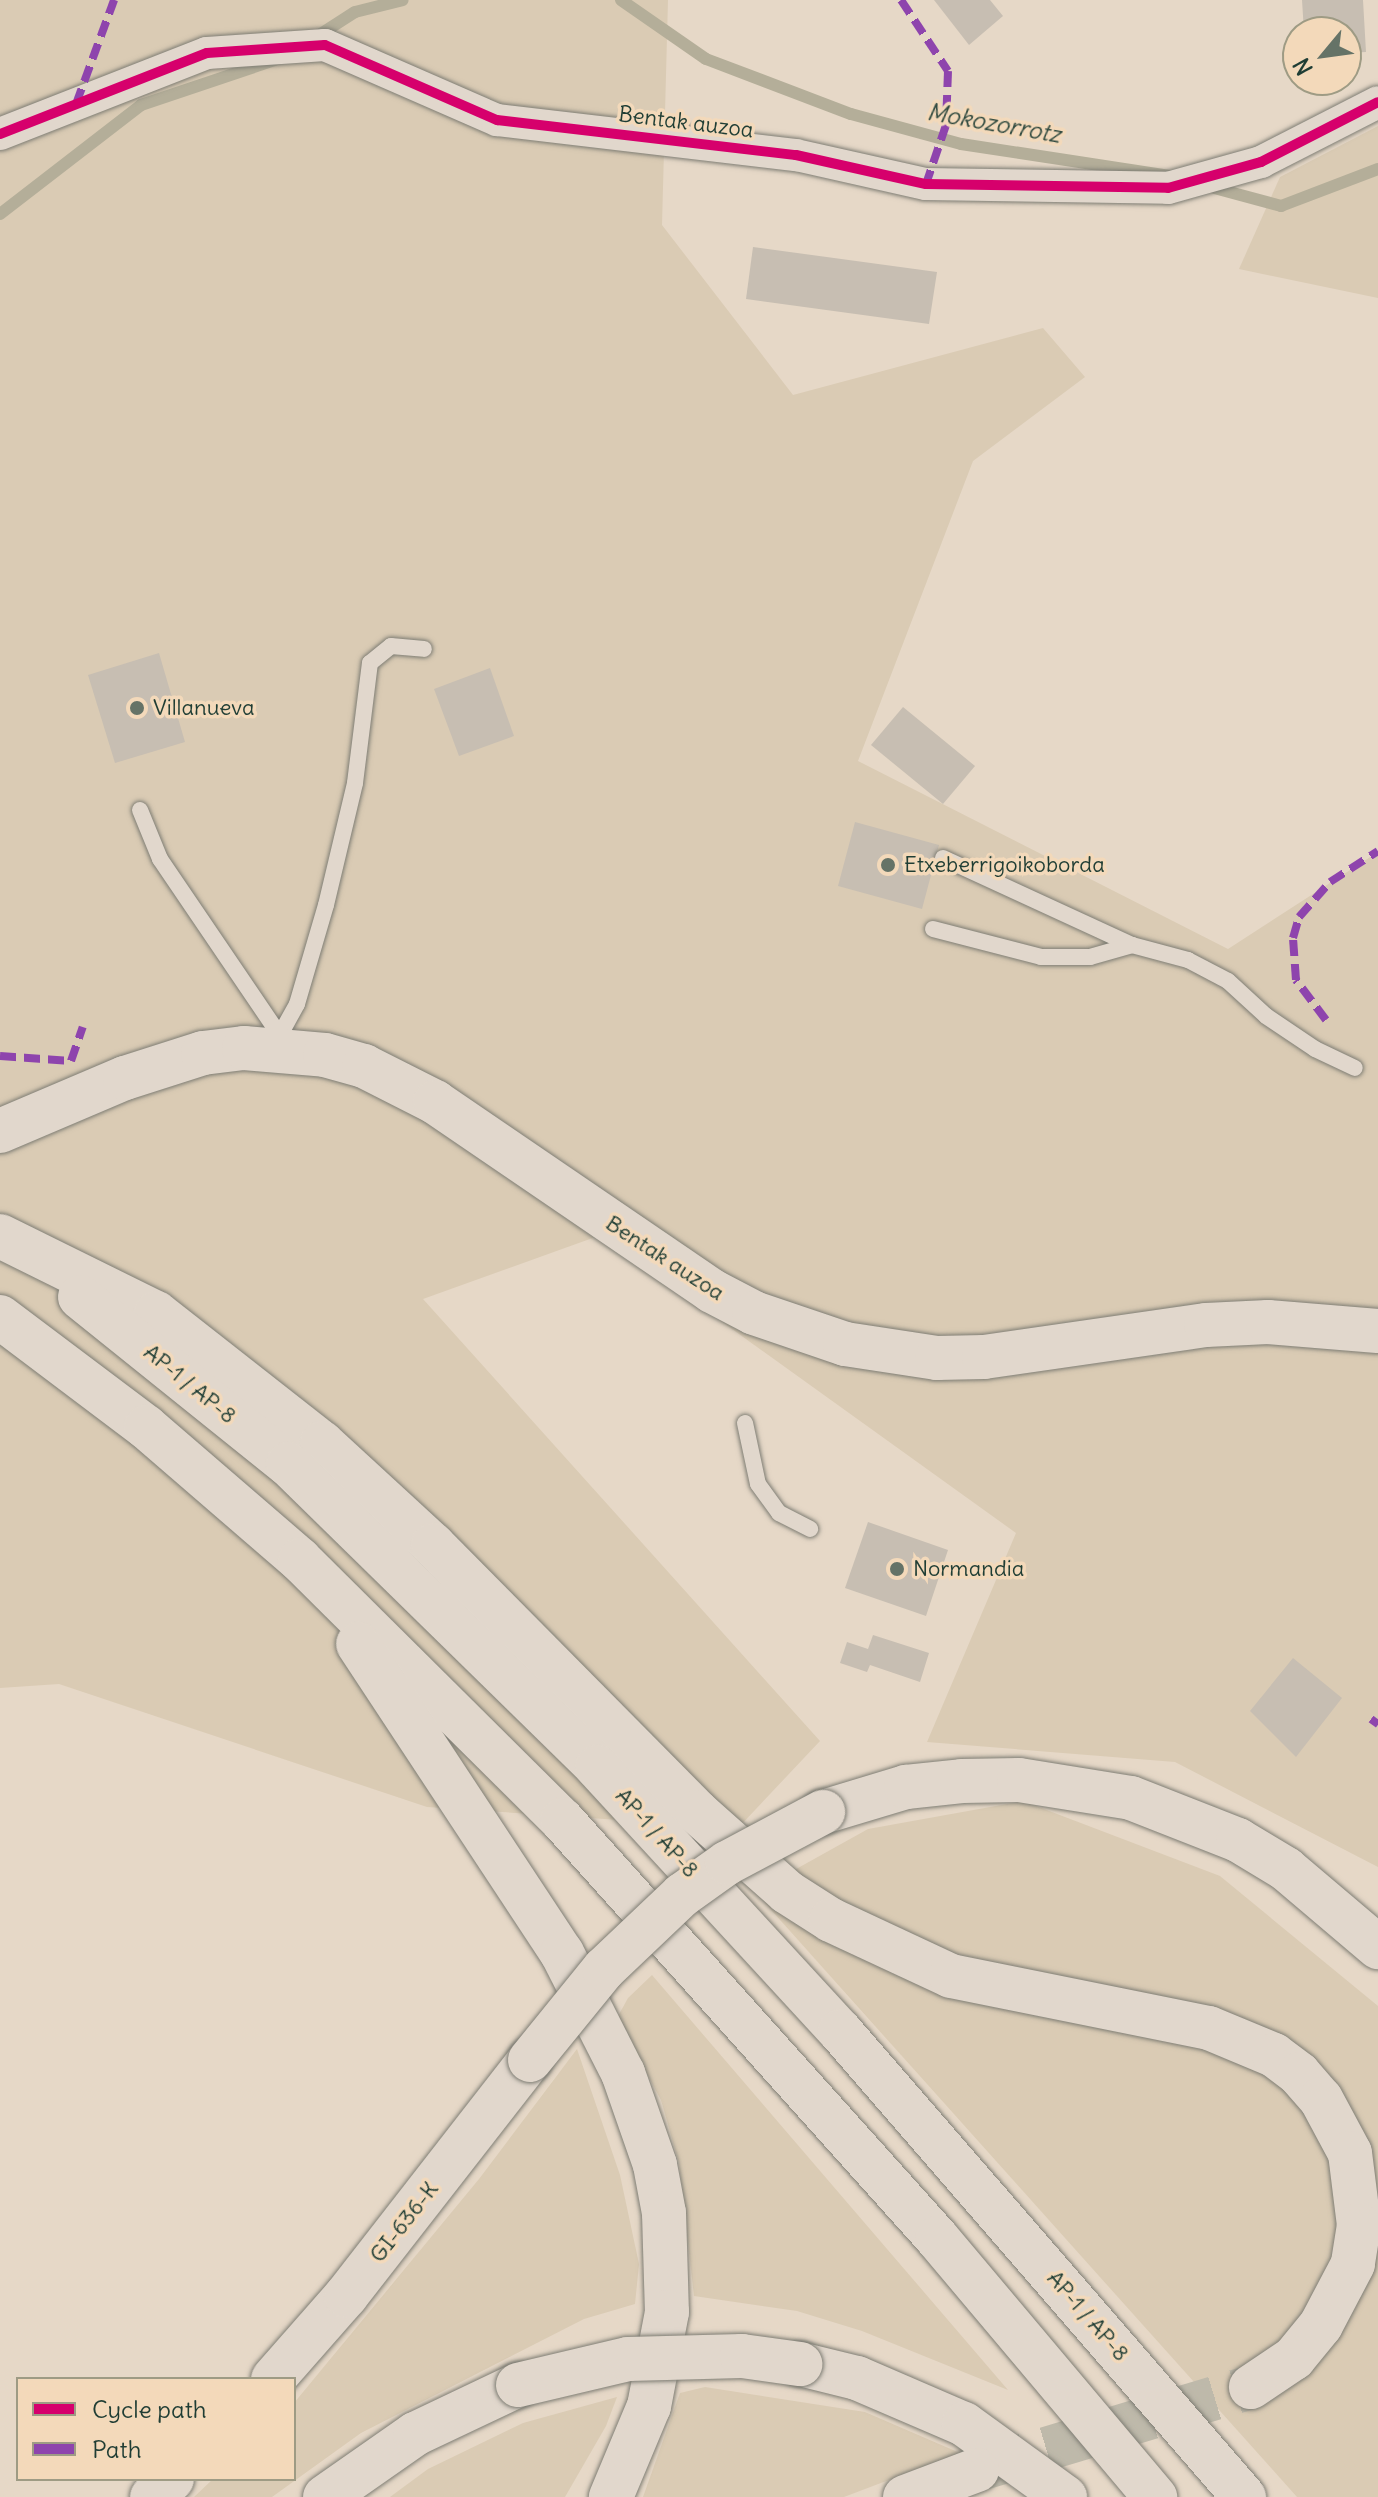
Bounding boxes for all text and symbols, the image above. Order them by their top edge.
north arrow [1282,16,1362,96]
text: N [1287,53,1319,80]
water label: Mokozorrotz [925,97,1063,149]
street label: Bentak auzoa [617,101,755,143]
place label: Villanueva [153,695,254,721]
marker: Villanueva [128,699,146,717]
place label: Etxeberrigoikoborda [904,852,1105,878]
marker: Etxeberrigoikoborda [879,856,897,874]
street label: Bentak auzoa [601,1210,729,1306]
street label: AP-1 / AP-8 [139,1339,241,1429]
place label: Normandia [913,1556,1024,1582]
marker: Normandia [888,1560,906,1578]
street label: AP-1 / AP-8 [610,1783,704,1883]
street label: GI-636-K [364,2176,444,2268]
street label: AP-1 / AP-8 [1042,2265,1134,2367]
legend [16,2377,296,2481]
text: Cycle path [92,2394,207,2424]
text: Path [92,2434,142,2464]

